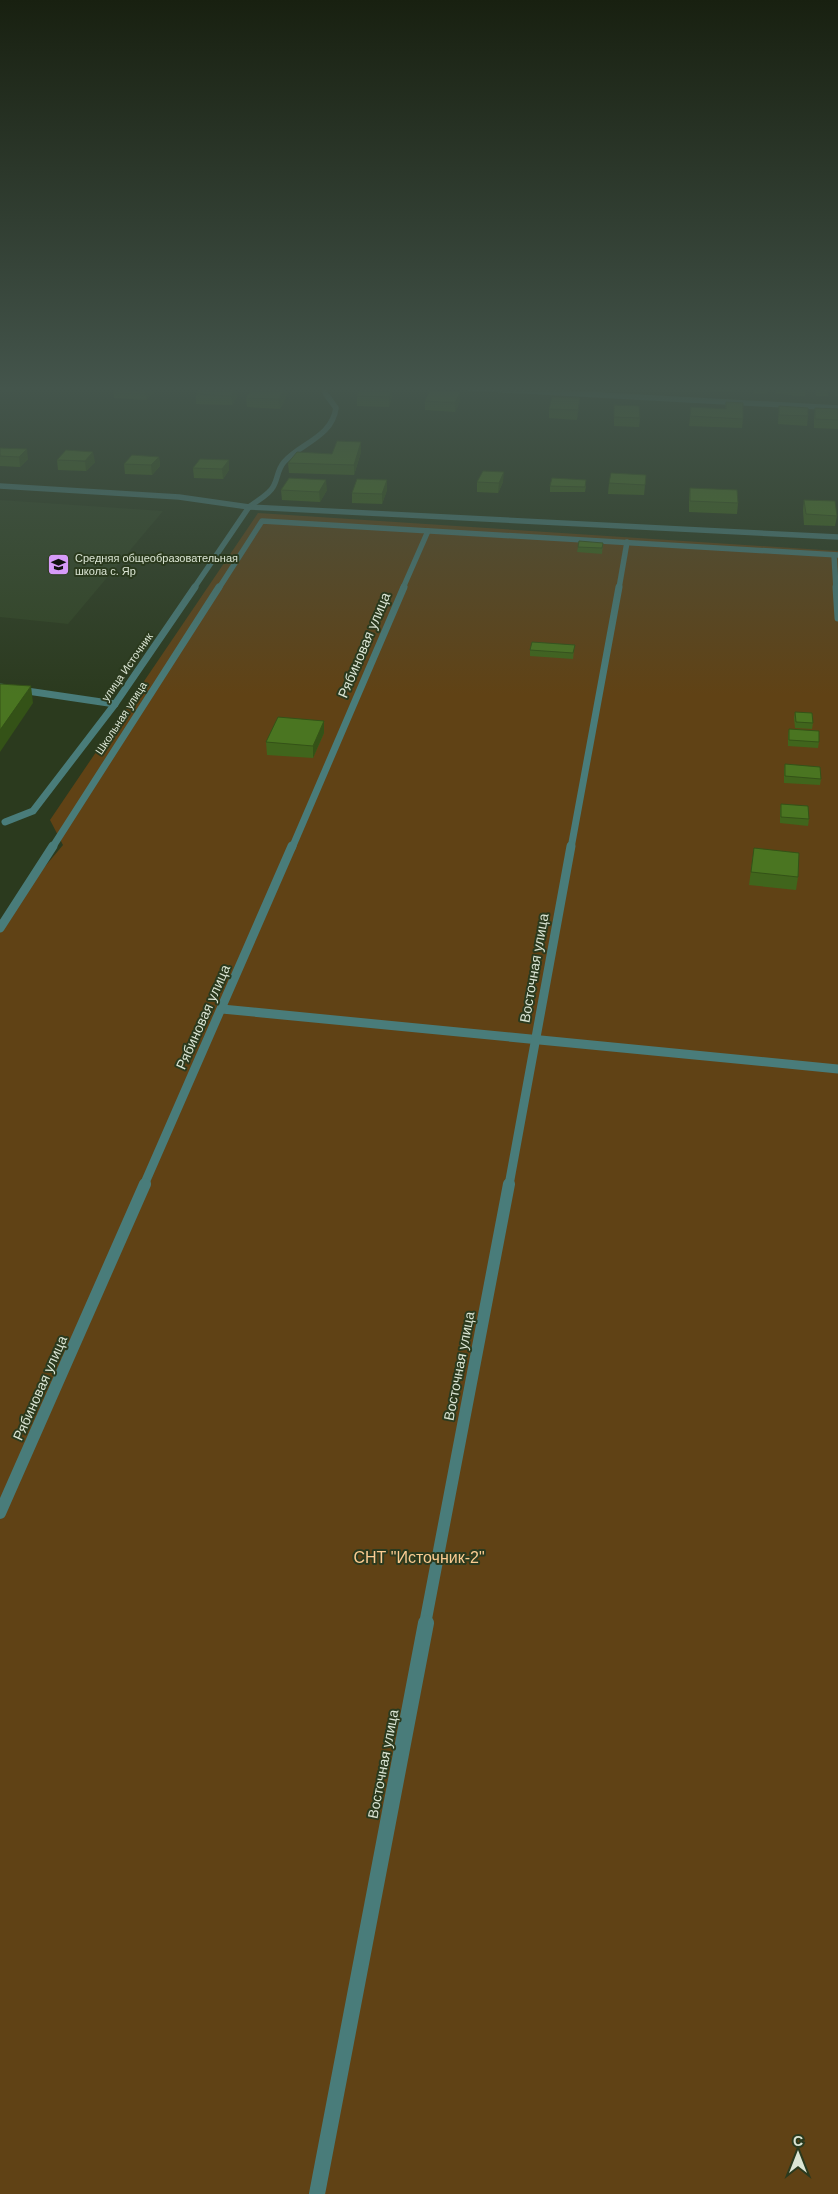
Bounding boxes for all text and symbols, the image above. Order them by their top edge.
school or university icon: Средняя общеобразовательная школа с. Яр [47,552,71,576]
place label: Средняя общеобразовательная школа с. Яр [75,552,238,577]
street label: Рябиновая улица [335,590,393,700]
street label: улица Источник [99,631,155,703]
street label: Школьная улица [93,679,150,757]
street label: Восточная улица [517,912,552,1024]
street label: Рябиновая улица [173,962,233,1072]
street label: Восточная улица [441,1310,477,1422]
street label: Рябиновая улица [10,1333,70,1443]
park label: СНТ "Источник-2" [353,1549,485,1566]
street label: Восточная улица [365,1708,401,1820]
north arrow [773,2129,823,2179]
text: С [793,2133,803,2149]

